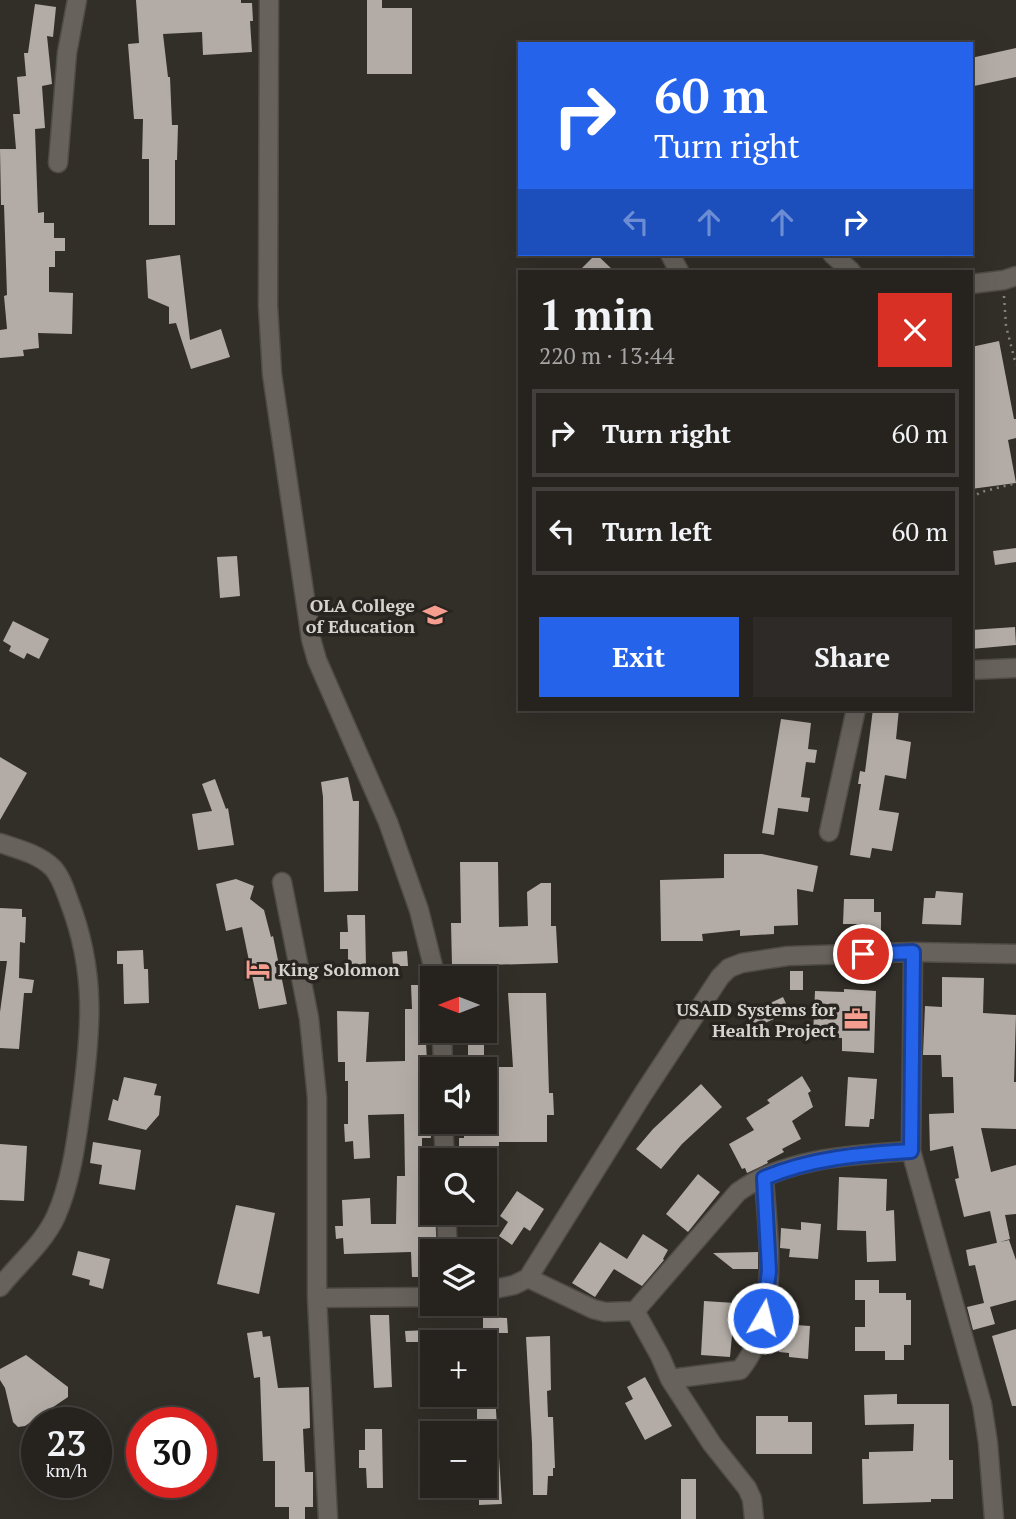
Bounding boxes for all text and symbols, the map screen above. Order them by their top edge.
text: 60 m [654,62,768,127]
icon: right [539,70,630,161]
text: Turn right [654,125,800,167]
icon: left [617,203,655,241]
icon: ahead [690,203,728,241]
icon: ahead [763,203,801,241]
icon: right [836,203,874,241]
text: 1 min [539,286,654,342]
button: close [878,293,952,367]
text: 220 m · 13:44 [539,340,674,371]
icon: right [543,414,581,452]
text: Turn right [602,416,731,450]
text: 60 m [892,416,948,450]
icon: left [543,512,581,550]
text: Turn left [602,514,712,548]
text: 60 m [892,514,948,548]
place label: OLA College of Education [306,593,415,638]
school or university icon: OLA College of Education [421,601,449,629]
button: Exit [539,617,739,697]
button: Share [753,617,952,697]
pin [833,924,893,984]
icon: arrive [844,935,882,973]
hotel icon: King Solomon [244,955,272,983]
place label: King Solomon [278,957,400,981]
north arrow [420,966,497,1043]
map controls [420,966,497,1498]
place label: USAID Systems for Health Project [676,997,836,1042]
office icon: USAID Systems for Health Project [842,1005,870,1033]
button: sound [420,1057,497,1134]
button: search [420,1148,497,1225]
button: layers [420,1239,497,1316]
position arrow [726,1281,800,1355]
button: + [420,1330,497,1407]
speed limit sign: 30 [126,1407,217,1498]
text: 23 [47,1420,86,1466]
button: − [420,1421,497,1498]
text: km/h [46,1458,87,1482]

